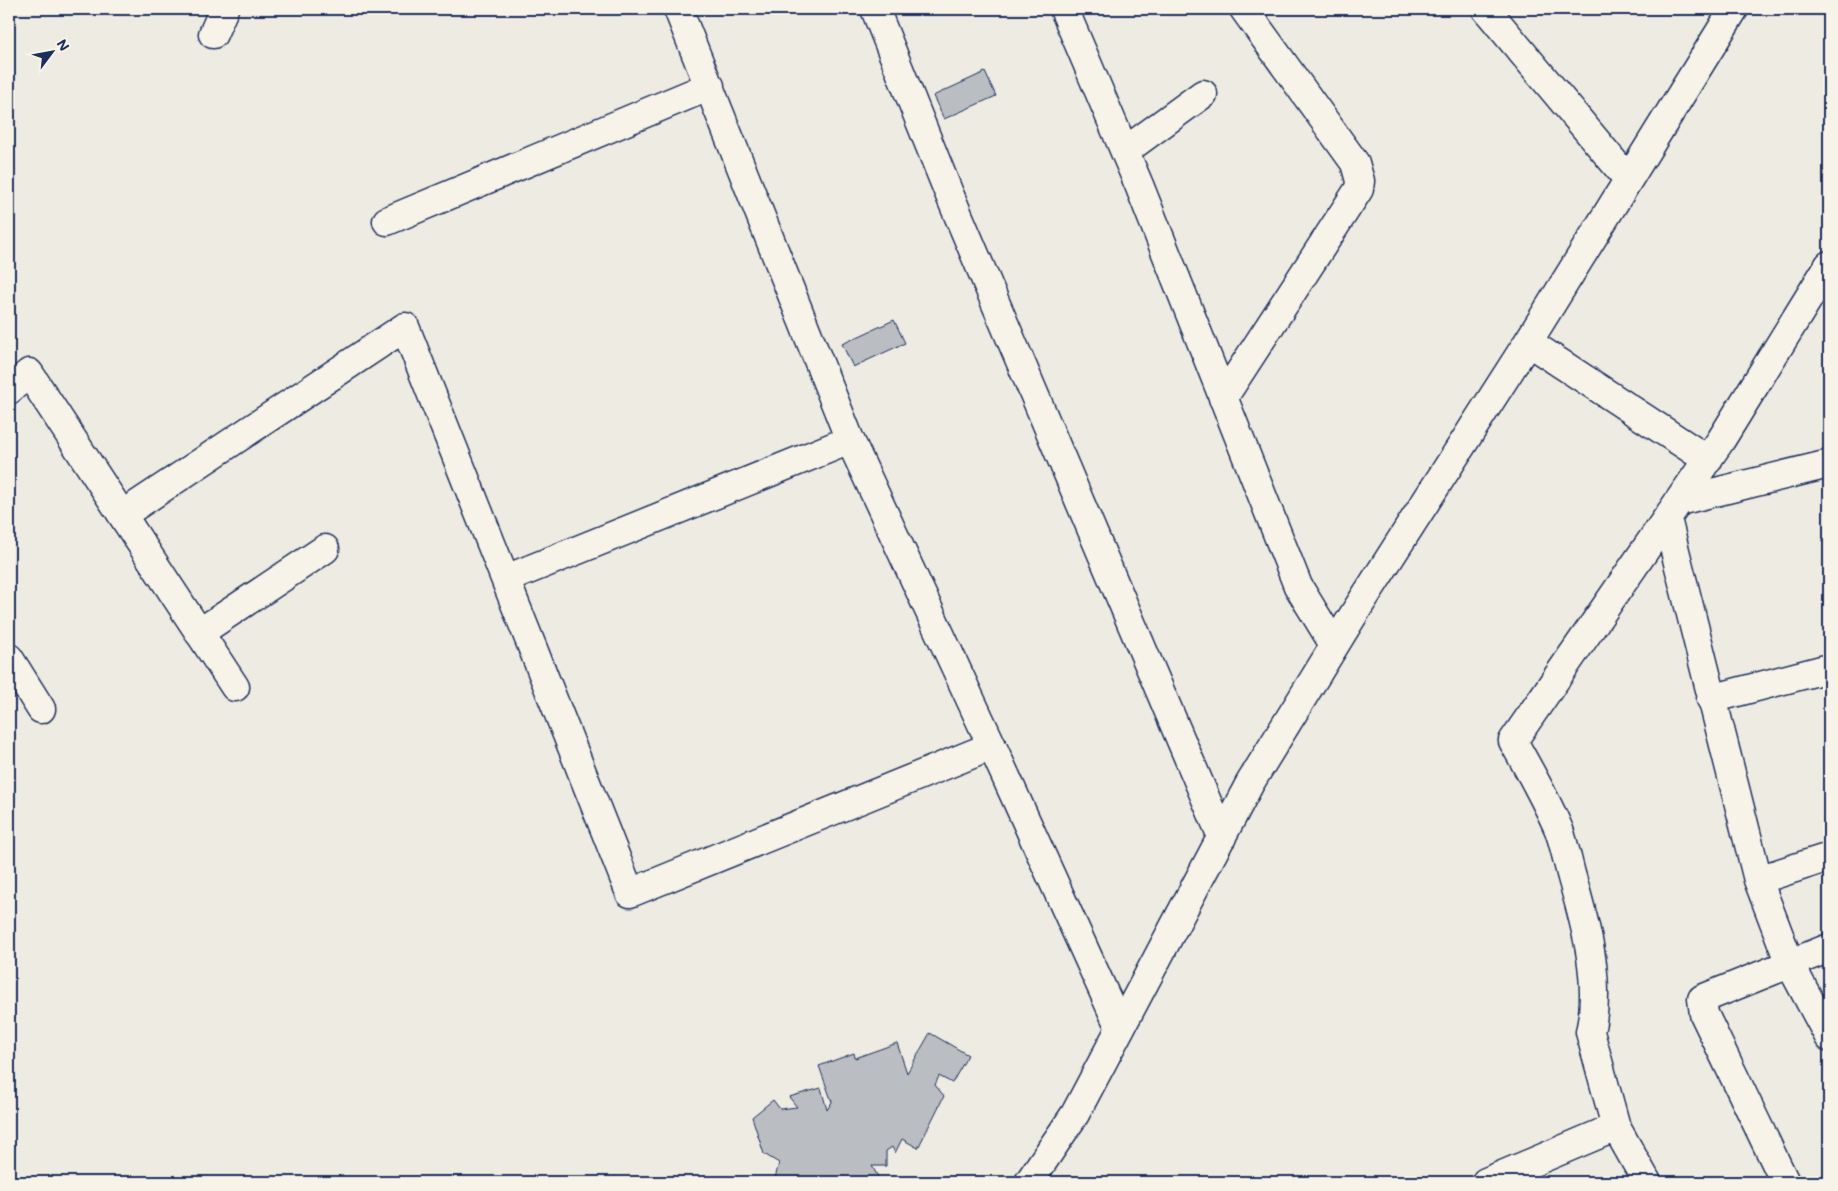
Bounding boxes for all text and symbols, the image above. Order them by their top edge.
north arrow [28,28,78,78]
text: N [53,35,74,54]

